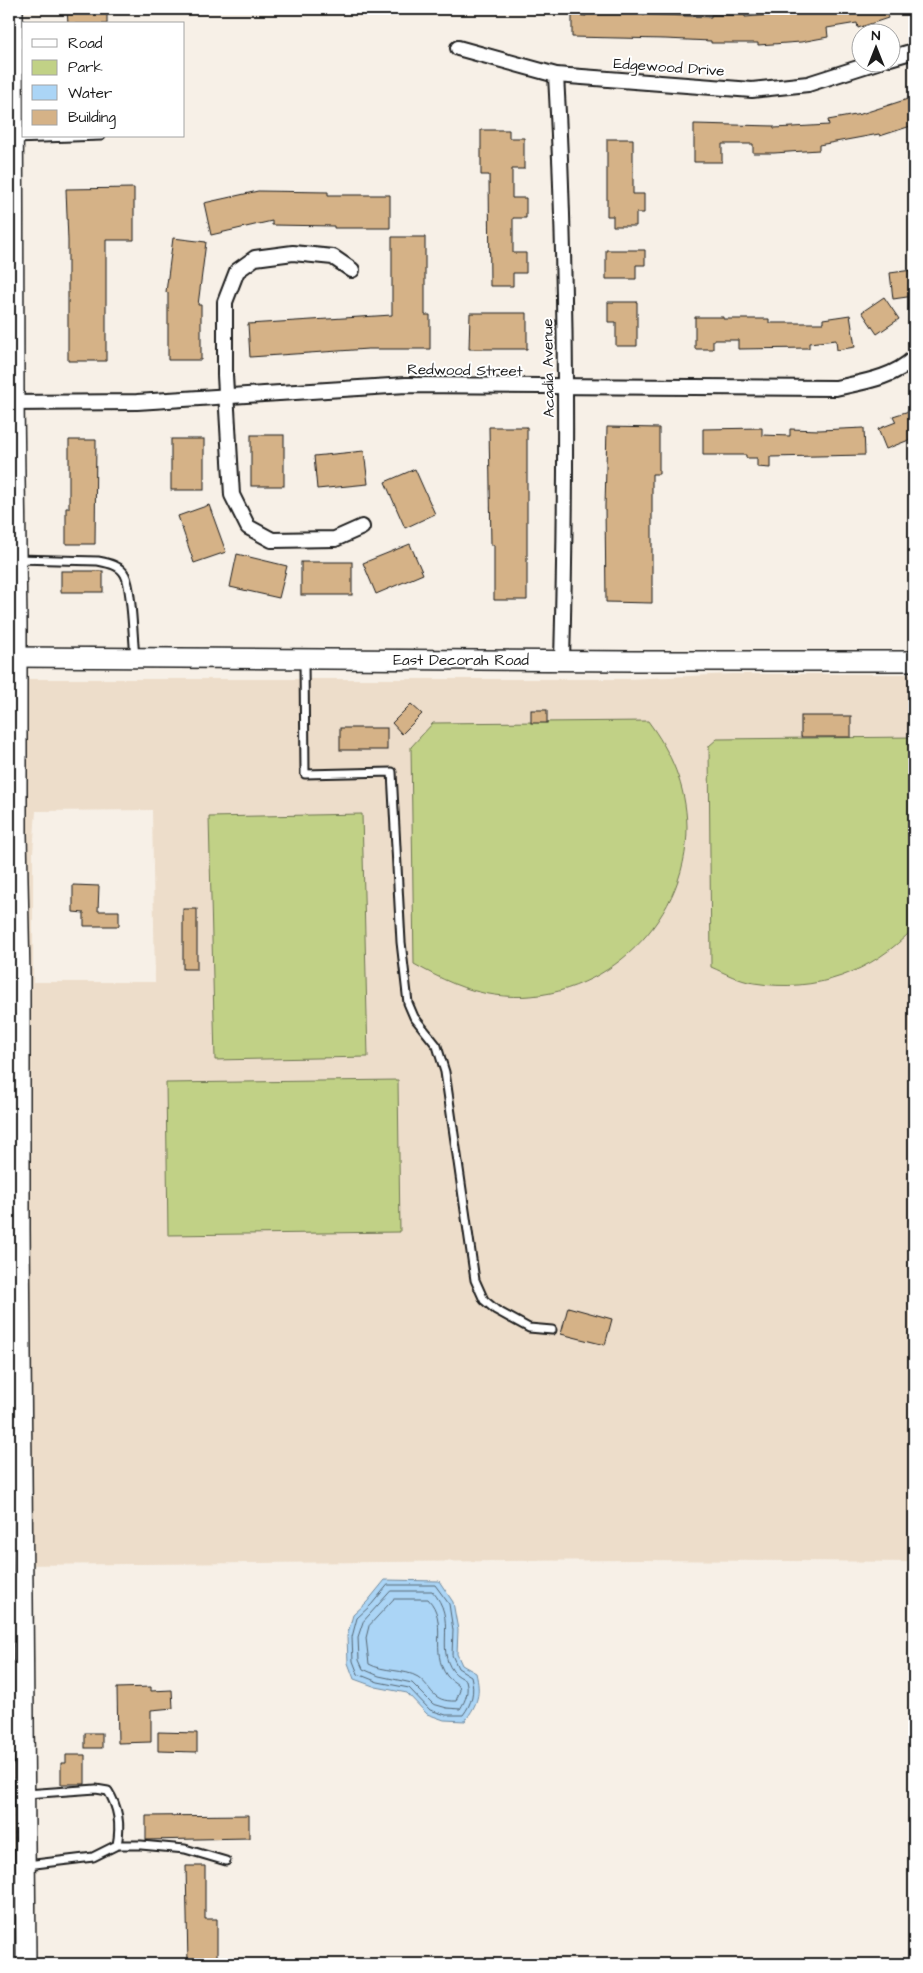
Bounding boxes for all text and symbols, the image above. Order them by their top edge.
legend [22,22,185,138]
north arrow [850,22,900,72]
text: N [872,26,881,46]
text: Road [68,33,103,54]
street label: Edgewood Drive [613,53,725,83]
text: Park [68,57,103,78]
text: Water [68,83,112,104]
text: Building [68,107,116,129]
street label: Acadia Avenue [537,318,560,418]
street label: Redwood Street [407,359,523,382]
street label: East Decorah Road [393,650,529,671]

